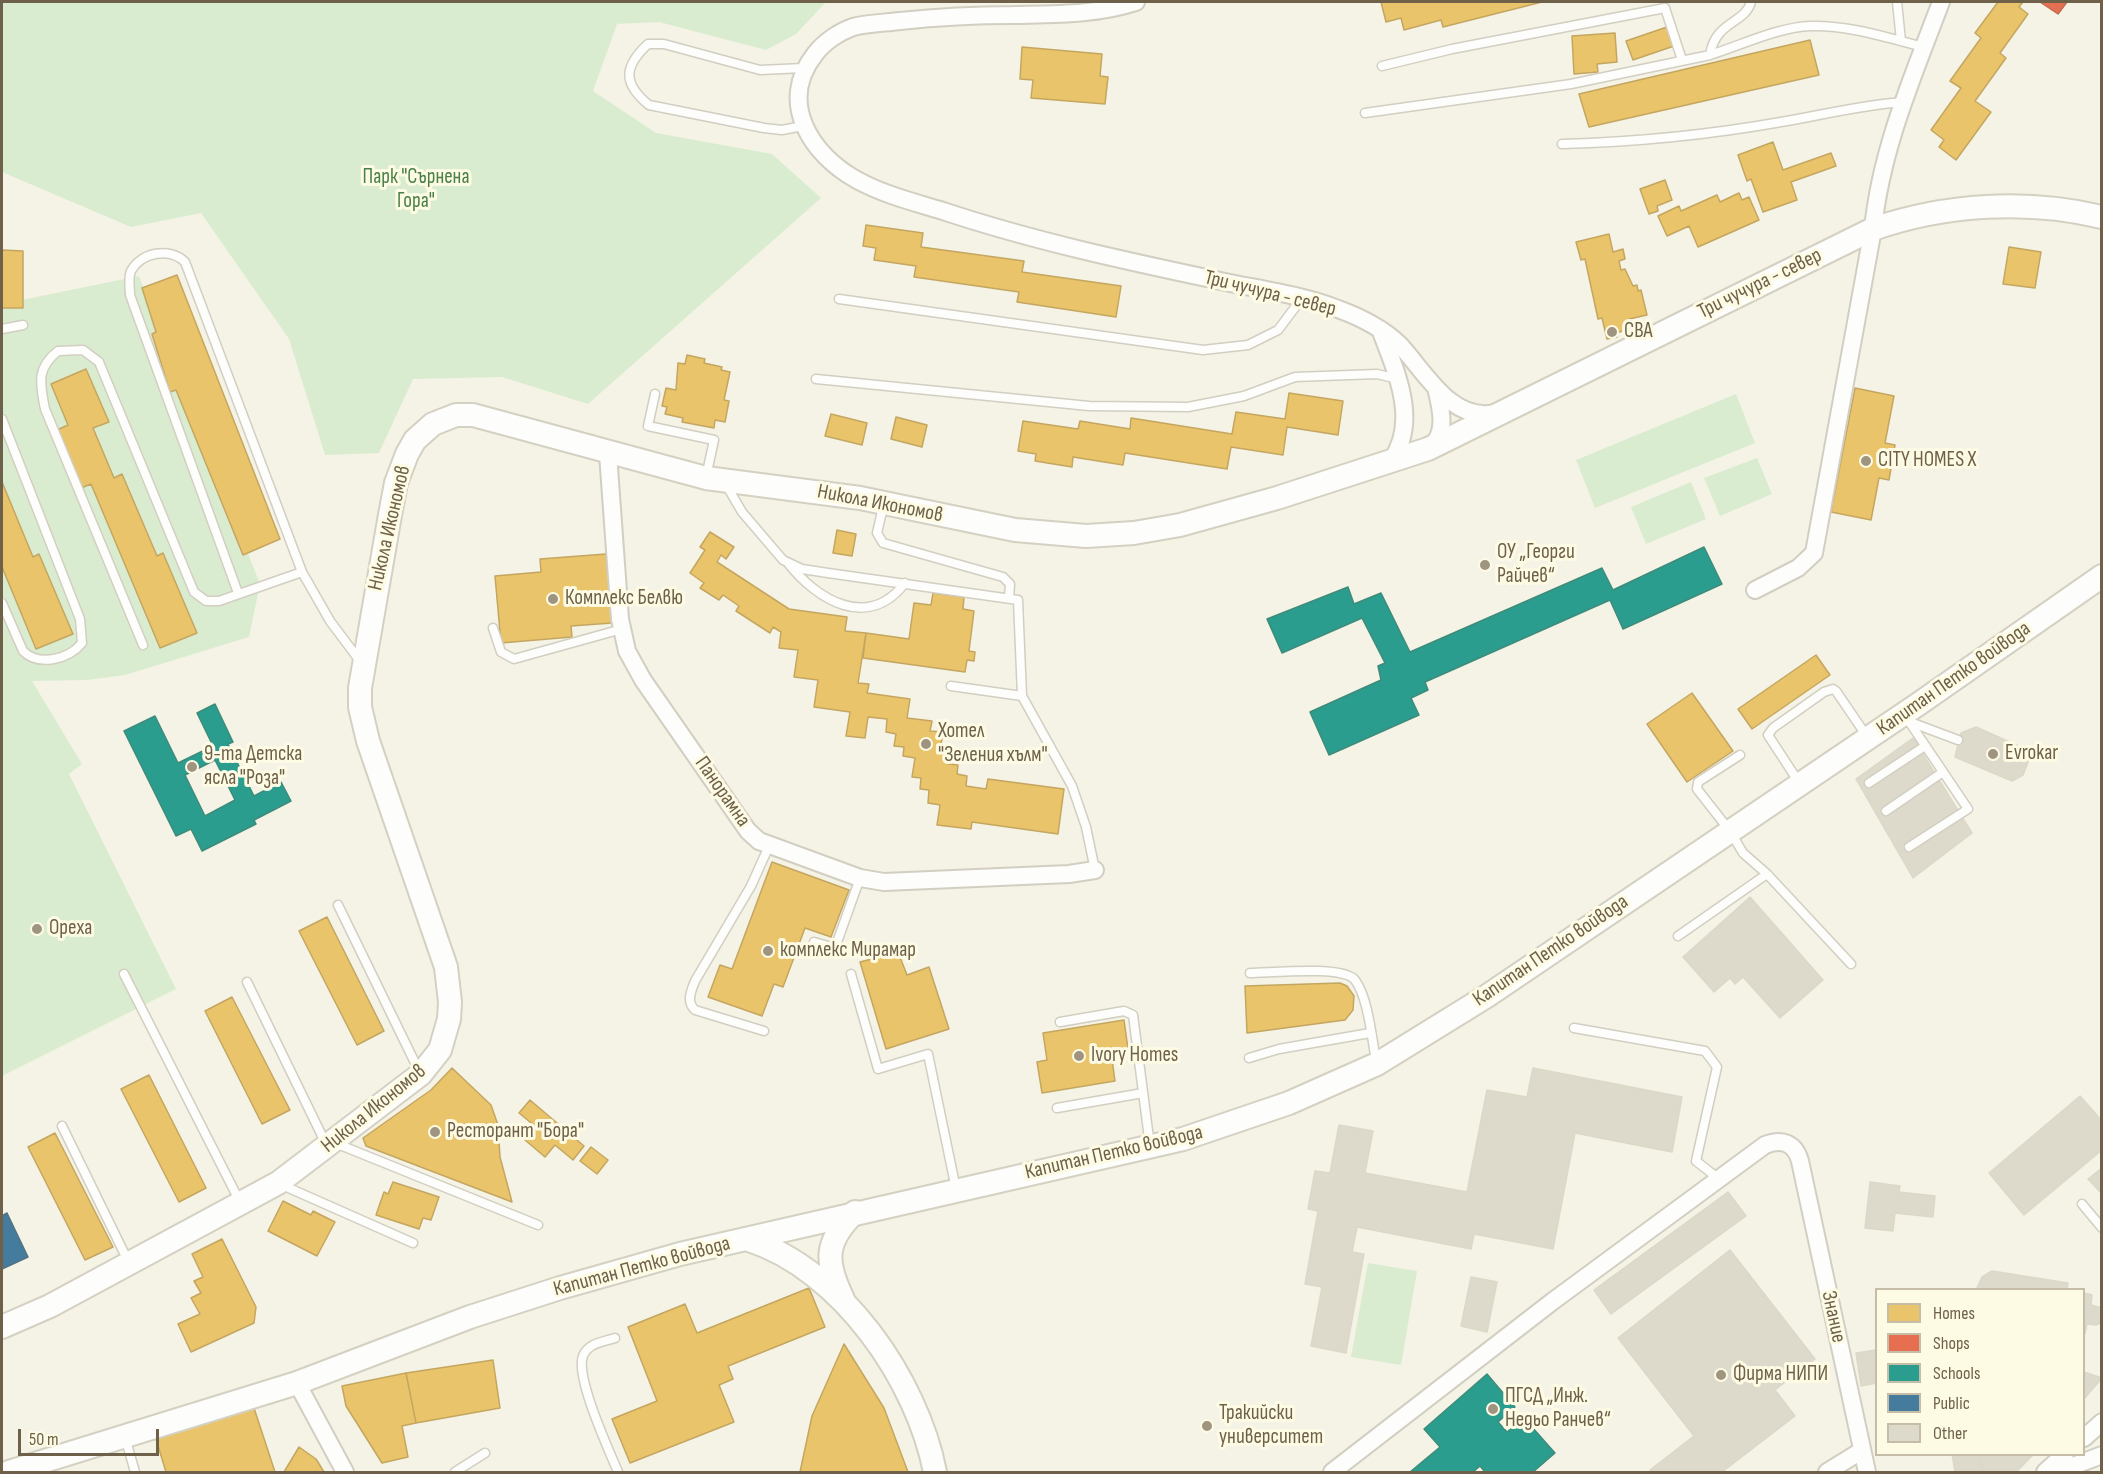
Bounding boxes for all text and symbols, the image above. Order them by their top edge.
park label: Парк "Сърнена Гора" [363,165,469,215]
street label: Три чучура - север [1694,243,1826,325]
street label: Три чучура - север [1202,265,1338,323]
place label: CBA [1624,319,1652,345]
marker: CBA [1605,325,1619,339]
place label: CITY HOMES X [1878,448,1976,474]
marker: CITY HOMES X [1859,454,1873,468]
street label: Никола Икономов [363,463,417,593]
street label: Никола Икономов [815,479,945,529]
place label: ОУ „Георги Райчев“ [1497,540,1575,590]
marker: ОУ „Георги Райчев“ [1478,558,1492,572]
place label: Комплекс Белвю [565,586,683,612]
marker: Комплекс Белвю [546,592,560,606]
street label: Капитан Петко войвода [1872,617,2036,741]
place label: Хотел "Зеления хълм" [938,719,1048,769]
marker: Хотел "Зеления хълм" [919,737,933,751]
place label: Evrokar [2005,741,2058,767]
place label: 9-та Детска ясла "Роза" [204,742,302,792]
marker: Evrokar [1986,747,2000,761]
street label: Панорамна [689,752,755,832]
marker: 9-та Детска ясла "Роза" [185,760,199,774]
street label: Капитан Петко войвода [1469,890,1633,1012]
place label: Opeха [49,916,92,942]
marker: Opeха [30,922,44,936]
place label: комплекс Мирамар [780,938,916,964]
marker: комплекс Мирамар [761,944,775,958]
place label: Ivory Homes [1091,1043,1178,1069]
marker: Ivory Homes [1072,1049,1086,1063]
street label: Никола Икономов [317,1059,431,1159]
place label: Ресторант "Бора" [447,1119,584,1145]
street label: Капитан Петко войвода [1023,1120,1205,1186]
marker: Ресторант "Бора" [428,1125,442,1139]
street label: Капитан Петко войвода [551,1231,733,1303]
legend [1875,1288,2085,1456]
street label: Знание [1815,1289,1851,1345]
text: Homes [1933,1303,1975,1324]
text: Shops [1933,1333,1970,1354]
place label: Фирма НИПИ [1733,1362,1828,1388]
text: Schools [1933,1363,1980,1384]
marker: Фирма НИПИ [1714,1368,1728,1382]
place label: ПГСД „Инж. Недьо Ранчев“ [1505,1384,1611,1434]
text: Public [1933,1393,1970,1414]
place label: Тракийски университет [1219,1401,1323,1451]
marker: ПГСД „Инж. Недьо Ранчев“ [1486,1402,1500,1416]
scale bar [21,1417,162,1455]
marker: Тракийски университет [1200,1419,1214,1433]
text: Other [1933,1423,1967,1444]
text: 50 m [29,1429,59,1450]

